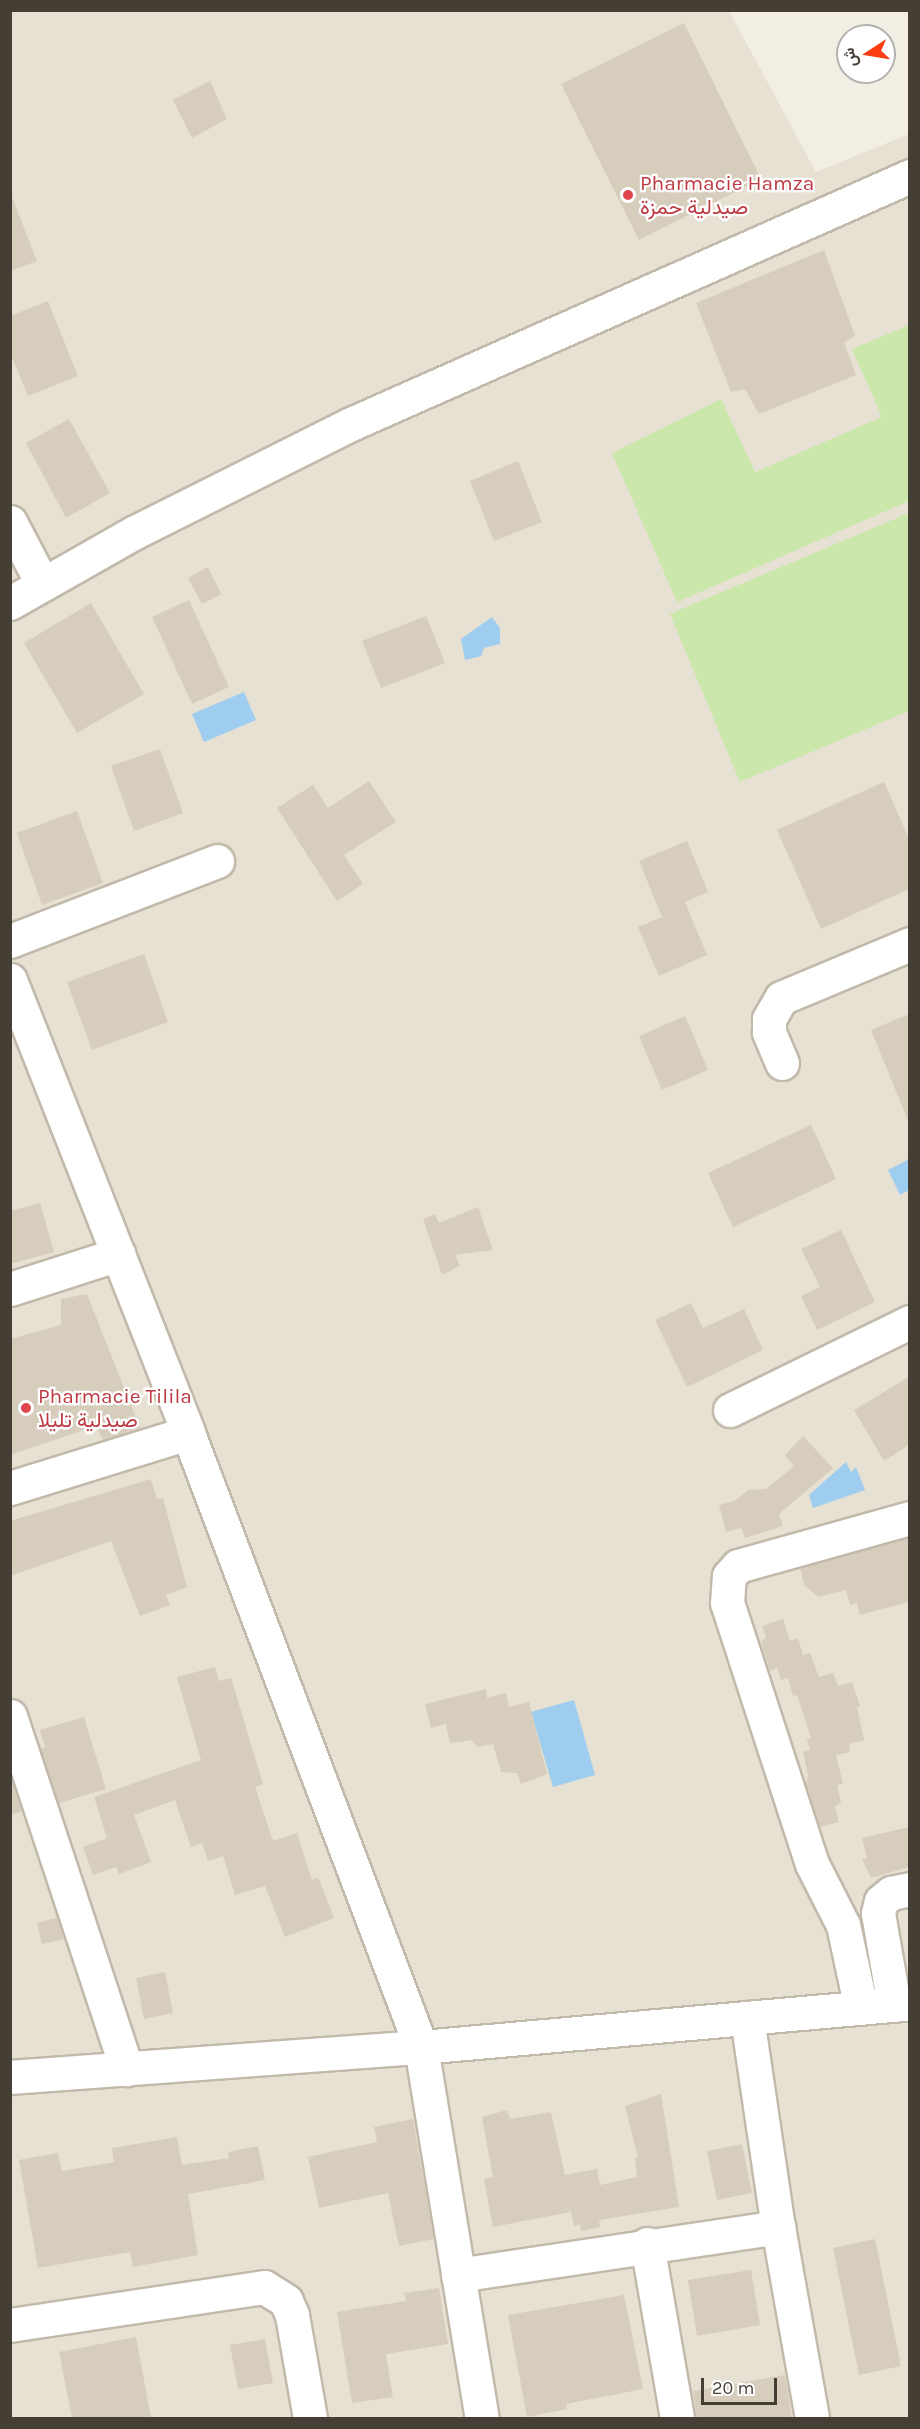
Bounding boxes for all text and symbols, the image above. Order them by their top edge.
north arrow [836,24,896,84]
text: ش [839,46,861,69]
place label: Pharmacie Hamza صيدلية حمزة [640,170,814,220]
marker: Pharmacie Hamza صيدلية حمزة [621,188,635,202]
place label: Pharmacie Tilila صيدلية تليلا [38,1383,192,1433]
marker: Pharmacie Tilila صيدلية تليلا [19,1401,33,1415]
scale bar [704,2366,780,2404]
text: 20 m [712,2377,754,2399]

